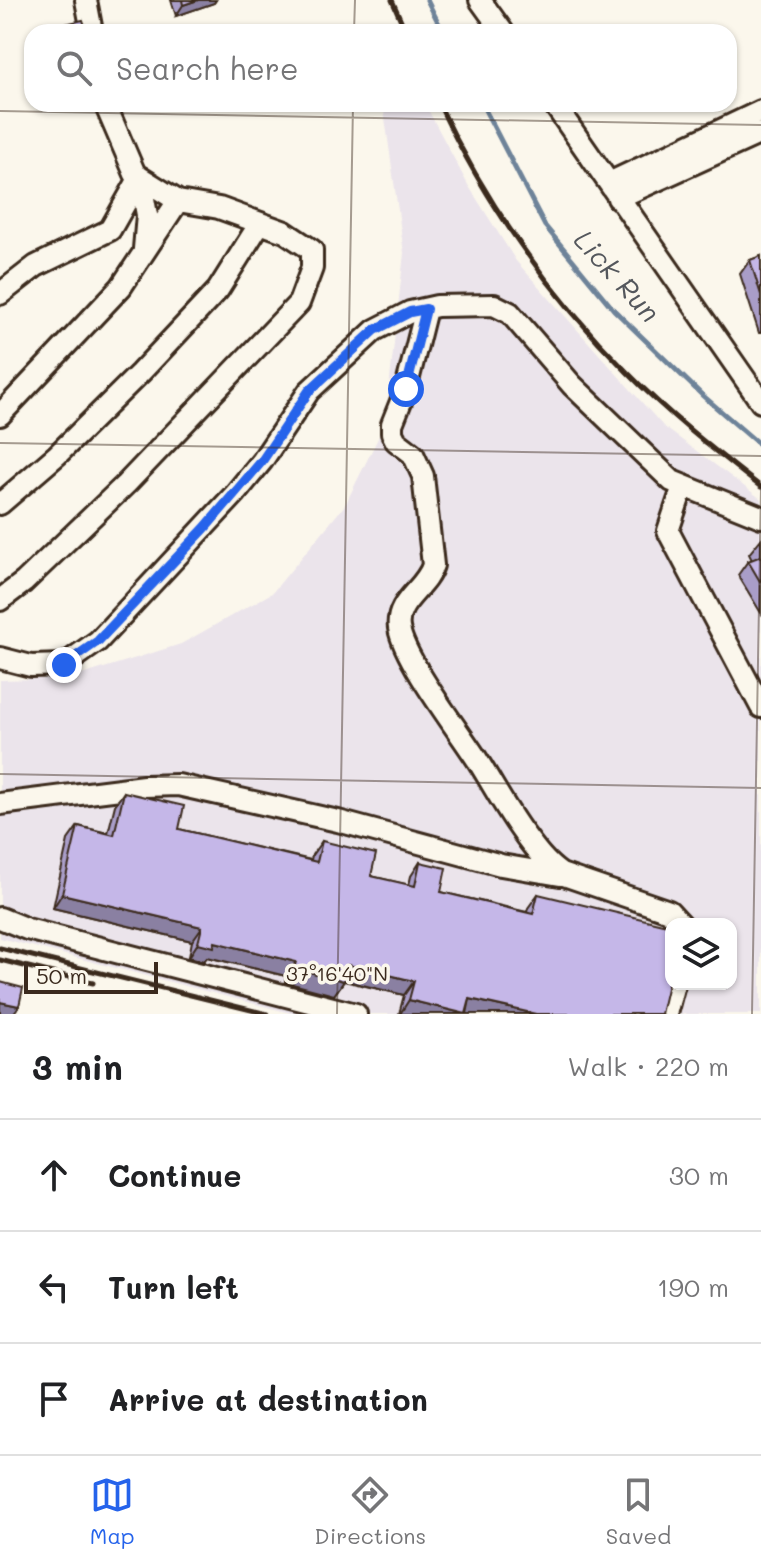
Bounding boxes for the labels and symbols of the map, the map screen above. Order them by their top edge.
water label: Lick Run [567,222,669,329]
route start [388,371,424,407]
route end [46,647,82,683]
scale bar [24,958,158,994]
text: 37°16'40"N [286,960,388,986]

